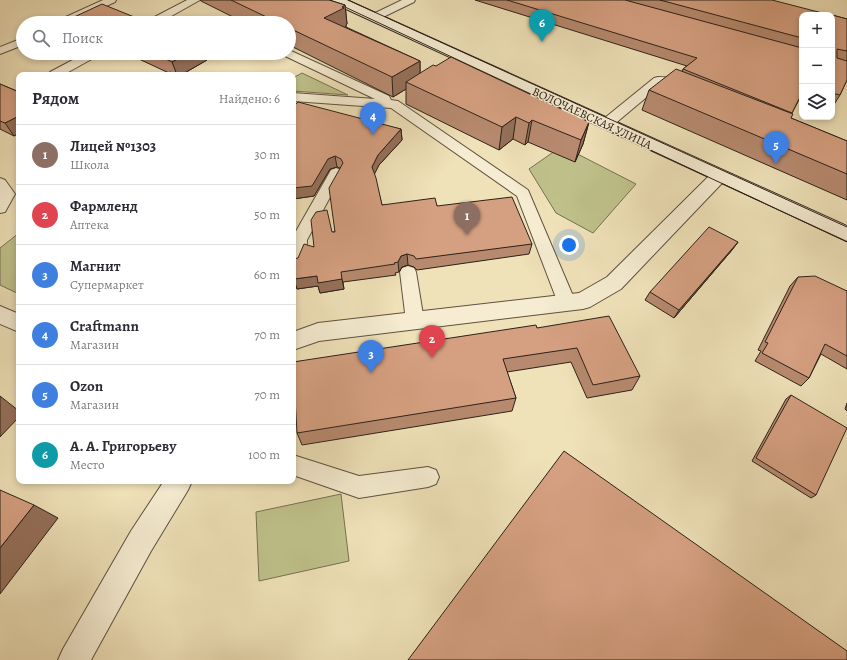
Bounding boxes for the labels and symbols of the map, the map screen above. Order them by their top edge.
pin: 6 [529,9,555,42]
street label: ВОЛОЧАЕВСКАЯ УЛИЦА [530,83,655,153]
pin: 4 [360,102,386,135]
pin: 5 [763,131,789,164]
pin: 1 [454,202,480,235]
your location [559,235,579,255]
pin: 2 [419,325,445,358]
pin: 3 [358,340,384,373]

